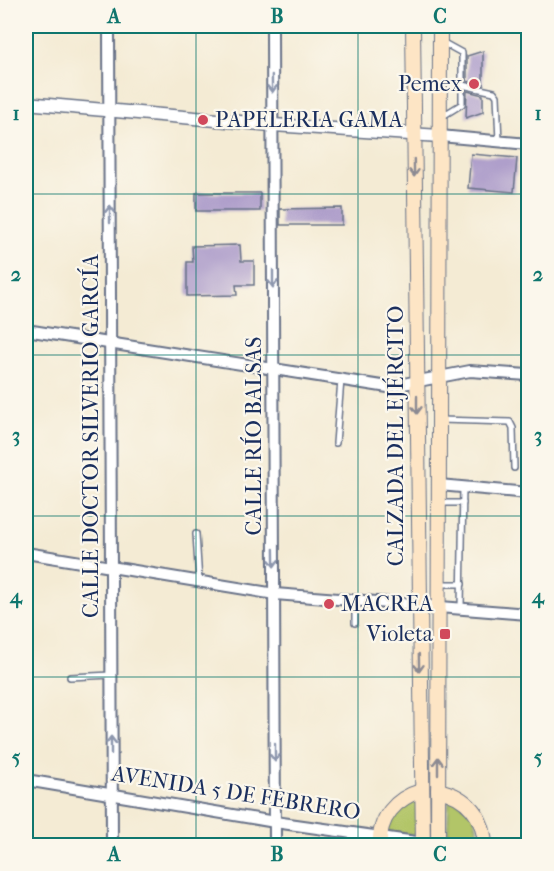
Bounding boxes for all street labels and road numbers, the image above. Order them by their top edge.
street label: CALLE DOCTOR SILVERIO GARCÍA [77,253,104,618]
street label: CALZADA DEL EJÉRCITO [382,306,409,566]
street label: CALLE RÍO BALSAS [240,337,267,535]
street label: AVENIDA 5 DE FEBRERO [109,760,362,826]

